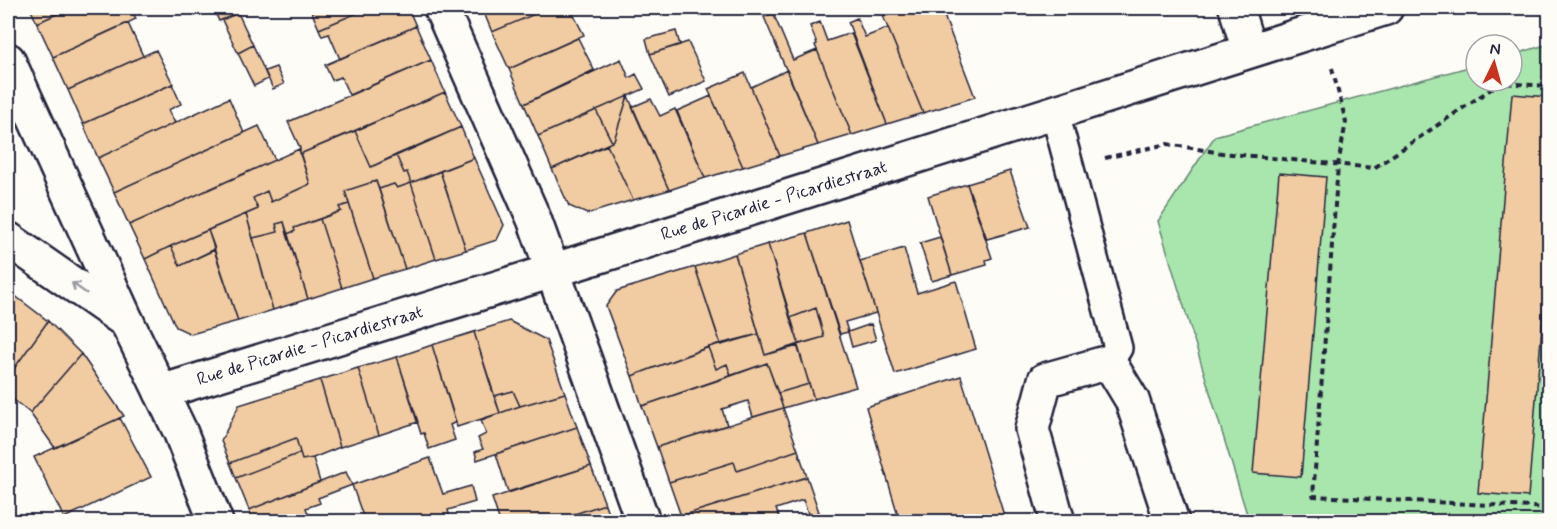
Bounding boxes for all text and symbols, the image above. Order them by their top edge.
north arrow [1464,33,1524,93]
text: N [1489,39,1501,60]
street label: Rue de Picardie - Picardiestraat [658,155,890,247]
one-way arrow [72,282,88,294]
street label: Rue de Picardie - Picardiestraat [194,300,426,392]

